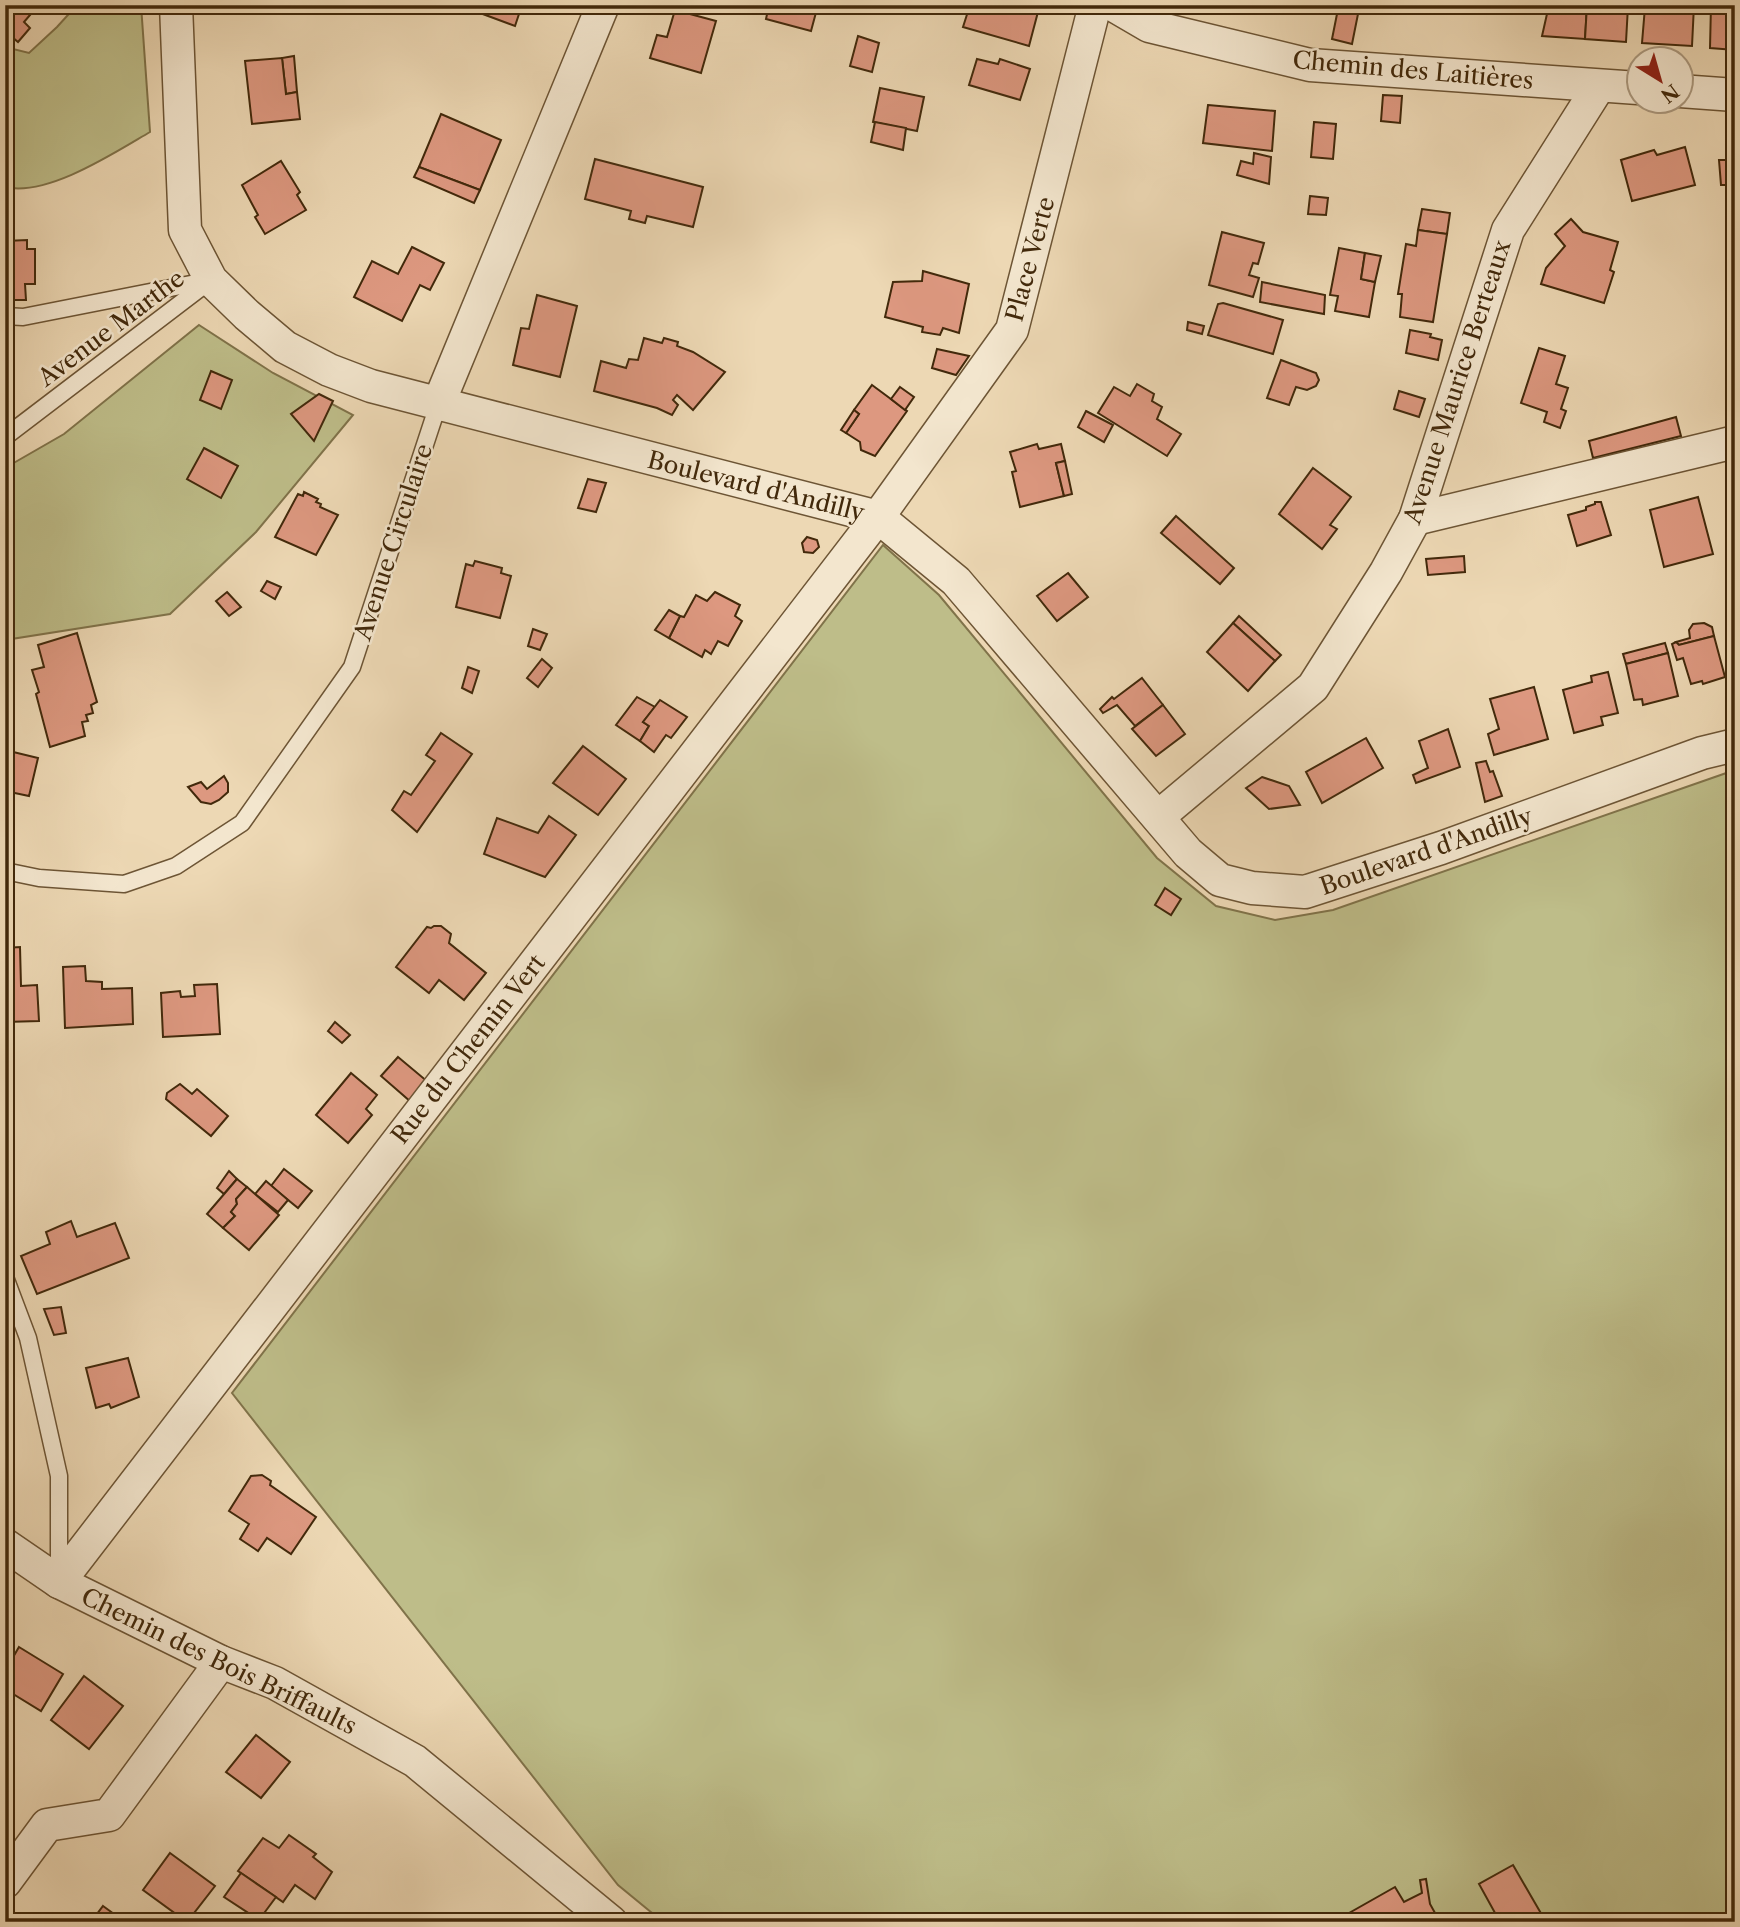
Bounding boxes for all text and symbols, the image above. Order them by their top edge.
street label: Chemin des Laitières [1291,45,1535,95]
north arrow [1624,46,1694,116]
text: N [1656,79,1683,107]
street label: Place Verte [999,194,1061,324]
street label: Avenue Maurice Berteaux [1397,236,1517,529]
street label: Avenue Marthe [31,264,190,393]
street label: Avenue Circulaire [347,440,438,645]
street label: Boulevard d'Andilly [644,445,868,527]
street label: Boulevard d'Andilly [1316,801,1537,901]
street label: Rue du Chemin Vert [385,948,551,1149]
street label: Chemin des Bois Briffaults [77,1582,361,1740]

